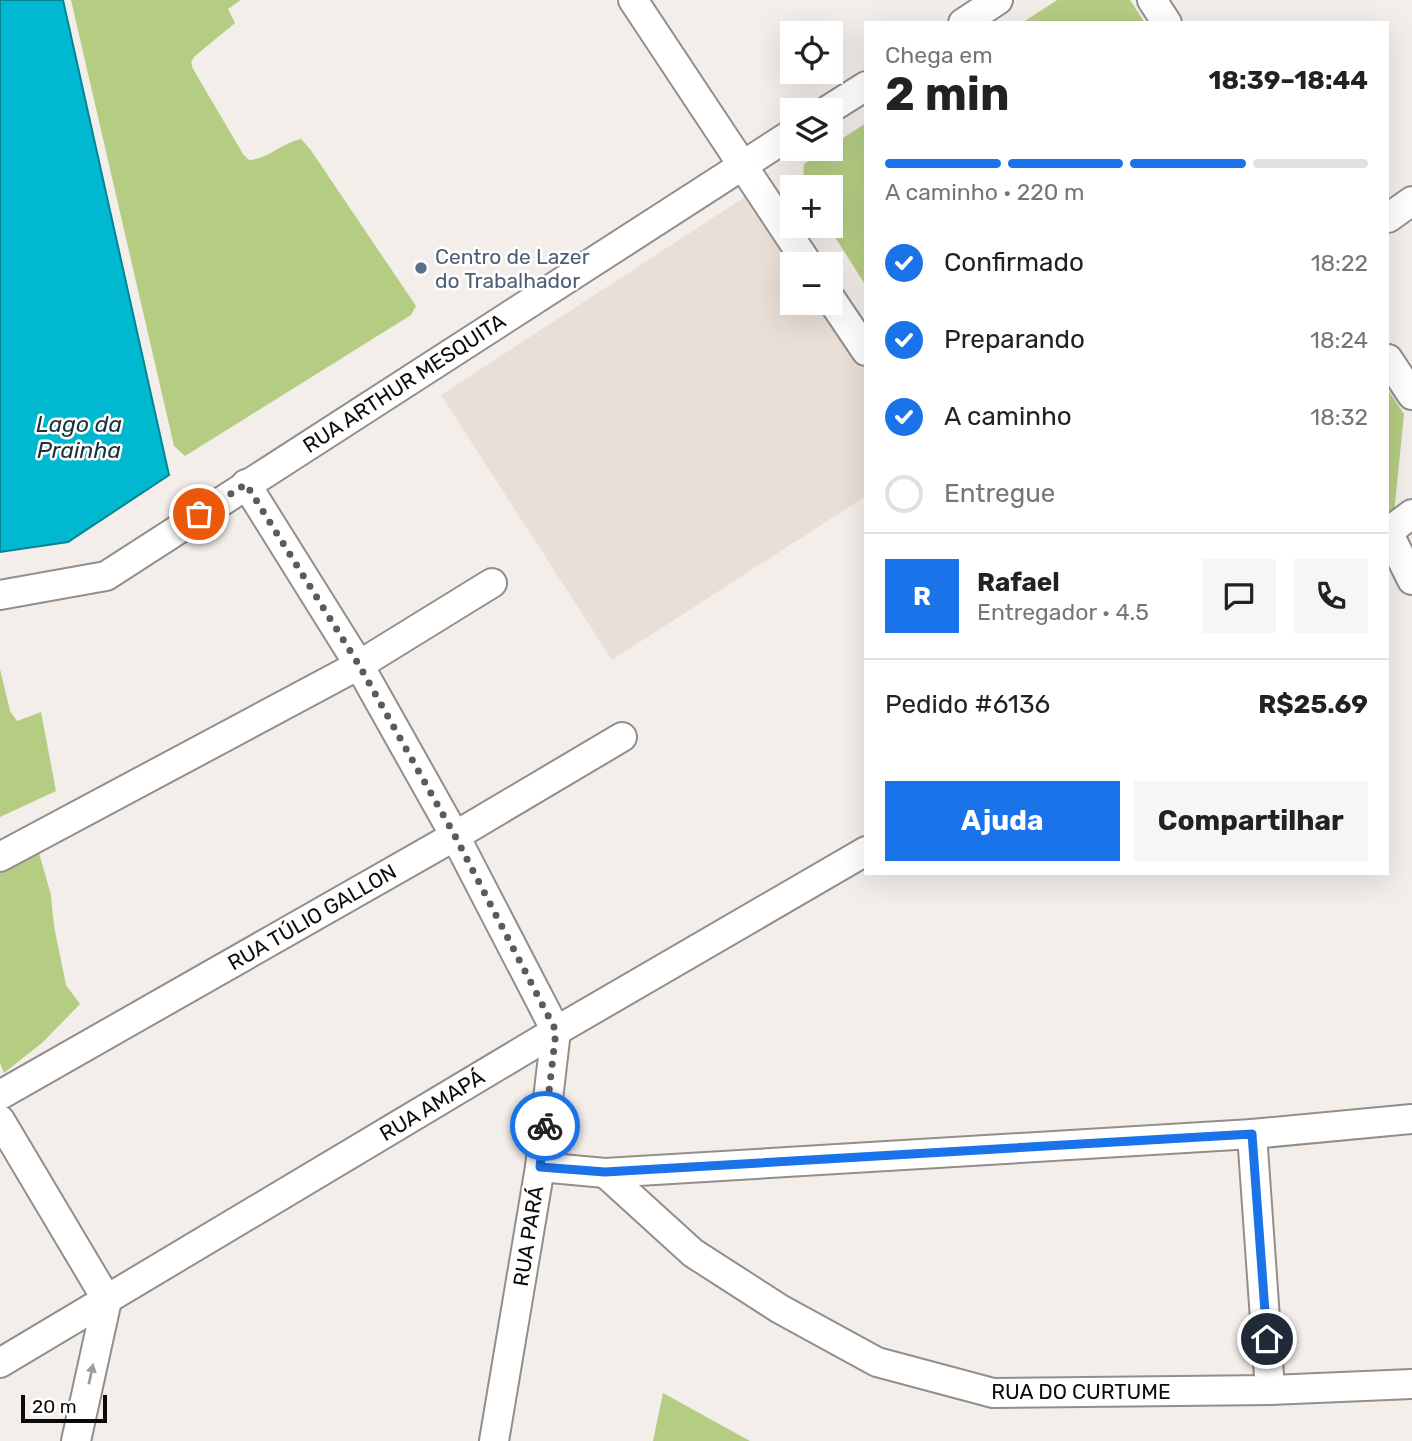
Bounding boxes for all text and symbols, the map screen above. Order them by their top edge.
map controls [780,21,843,315]
button: locate [780,21,843,84]
text: Chega em [885,41,993,69]
text: 18:39–18:44 [1209,65,1368,96]
text: 2 min [885,67,1010,122]
button: layers [780,98,843,161]
button: + [780,175,843,238]
text: A caminho · 220 m [885,178,1085,206]
place label: Centro de Lazer do Trabalhador [435,244,590,293]
icon: check [885,244,923,282]
text: Confirmado [944,247,1084,278]
text: 18:22 [1311,249,1368,277]
button: − [780,252,843,315]
marker: Centro de Lazer do Trabalhador [413,260,429,276]
street label: RUA ARTHUR MESQUITA [298,308,510,458]
icon: check [885,321,923,359]
text: Preparando [944,324,1085,355]
text: 18:24 [1310,326,1368,354]
icon: check [885,398,923,436]
text: A caminho [944,401,1072,432]
text: 18:32 [1310,403,1368,431]
water label: Lago da Prainha [36,410,122,464]
text: Entregue [944,478,1055,509]
pin [169,484,229,544]
icon: bag [180,495,218,533]
button: chat [1202,559,1276,633]
button: phone [1294,559,1368,633]
text: Rafael [977,567,1060,598]
text: R [913,581,931,612]
text: Entregador · 4.5 [977,598,1149,626]
text: Pedido #6136 [885,689,1050,720]
text: R$25.69 [1258,689,1368,720]
button: Ajuda [885,781,1120,861]
button: Compartilhar [1134,781,1368,861]
street label: RUA TÚLIO GALLON [223,859,401,975]
street label: RUA AMAPÁ [375,1064,489,1146]
courier [510,1091,580,1161]
icon: bike [526,1107,564,1145]
street label: RUA PARÁ [508,1184,548,1288]
pin [1237,1309,1297,1369]
icon: home [1248,1320,1286,1358]
one-way arrow [86,1363,97,1385]
street label: RUA DO CURTUME [991,1379,1171,1404]
scale bar [21,1392,107,1424]
text: 20 m [32,1395,77,1418]

